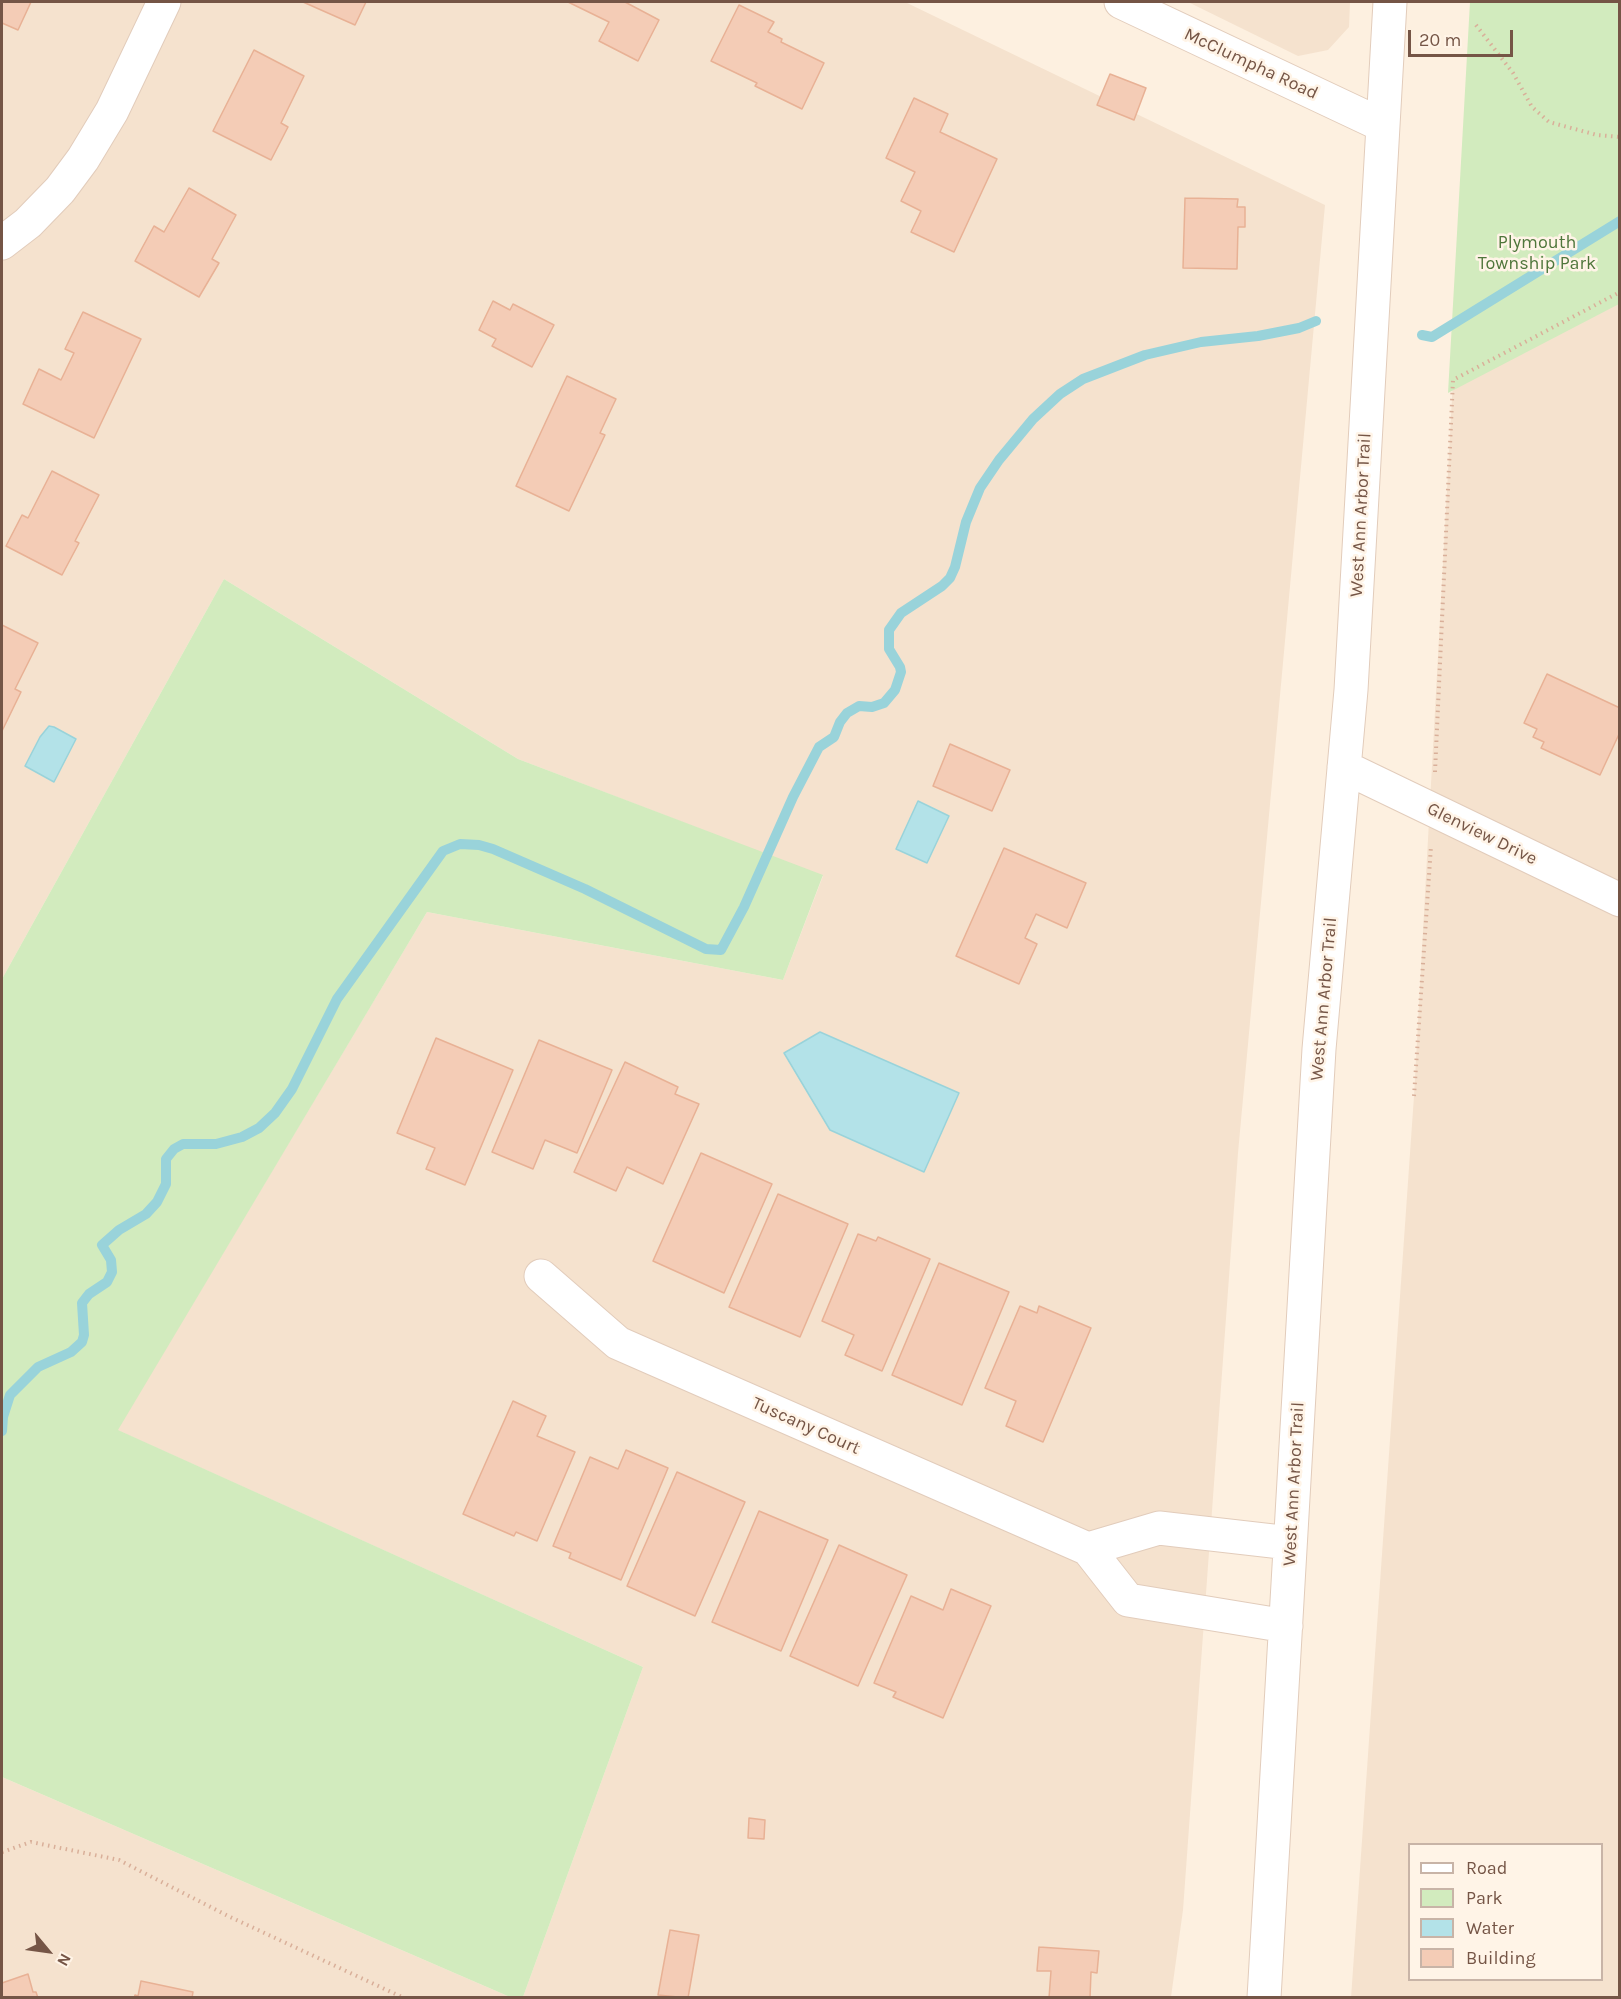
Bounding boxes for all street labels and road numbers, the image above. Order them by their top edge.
street label: McClumpha Road [1181,23,1321,105]
street label: West Ann Arbor Trail [1346,432,1376,598]
street label: Glenview Drive [1423,798,1541,870]
street label: West Ann Arbor Trail [1306,916,1342,1082]
street label: Tuscany Court [749,1393,863,1459]
street label: West Ann Arbor Trail [1279,1401,1309,1567]

